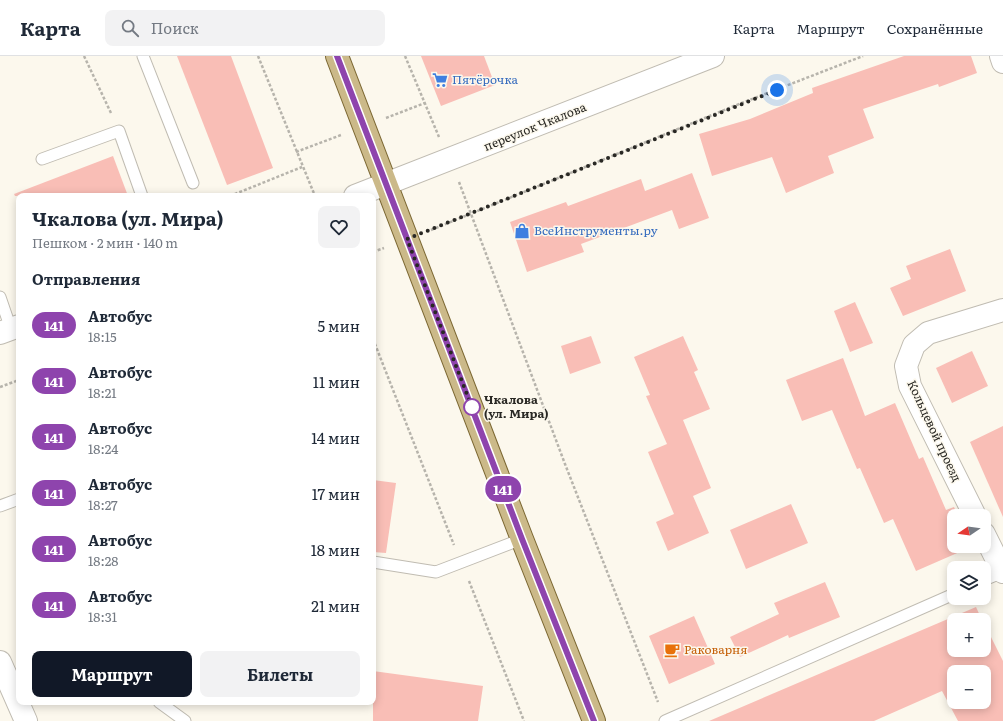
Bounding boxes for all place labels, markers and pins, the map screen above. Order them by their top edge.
place label: Пятёрочка [452,70,519,88]
supermarket icon: Пятёрочка [431,71,449,89]
place label: ВсеИнструменты.ру [534,221,658,239]
shop icon: ВсеИнструменты.ру [513,222,531,240]
place label: Чкалова (ул. Мира) [484,390,549,422]
marker: Чкалова (ул. Мира) [463,398,481,416]
place label: Раковарня [684,640,747,658]
cafe icon: Раковарня [663,641,681,659]

